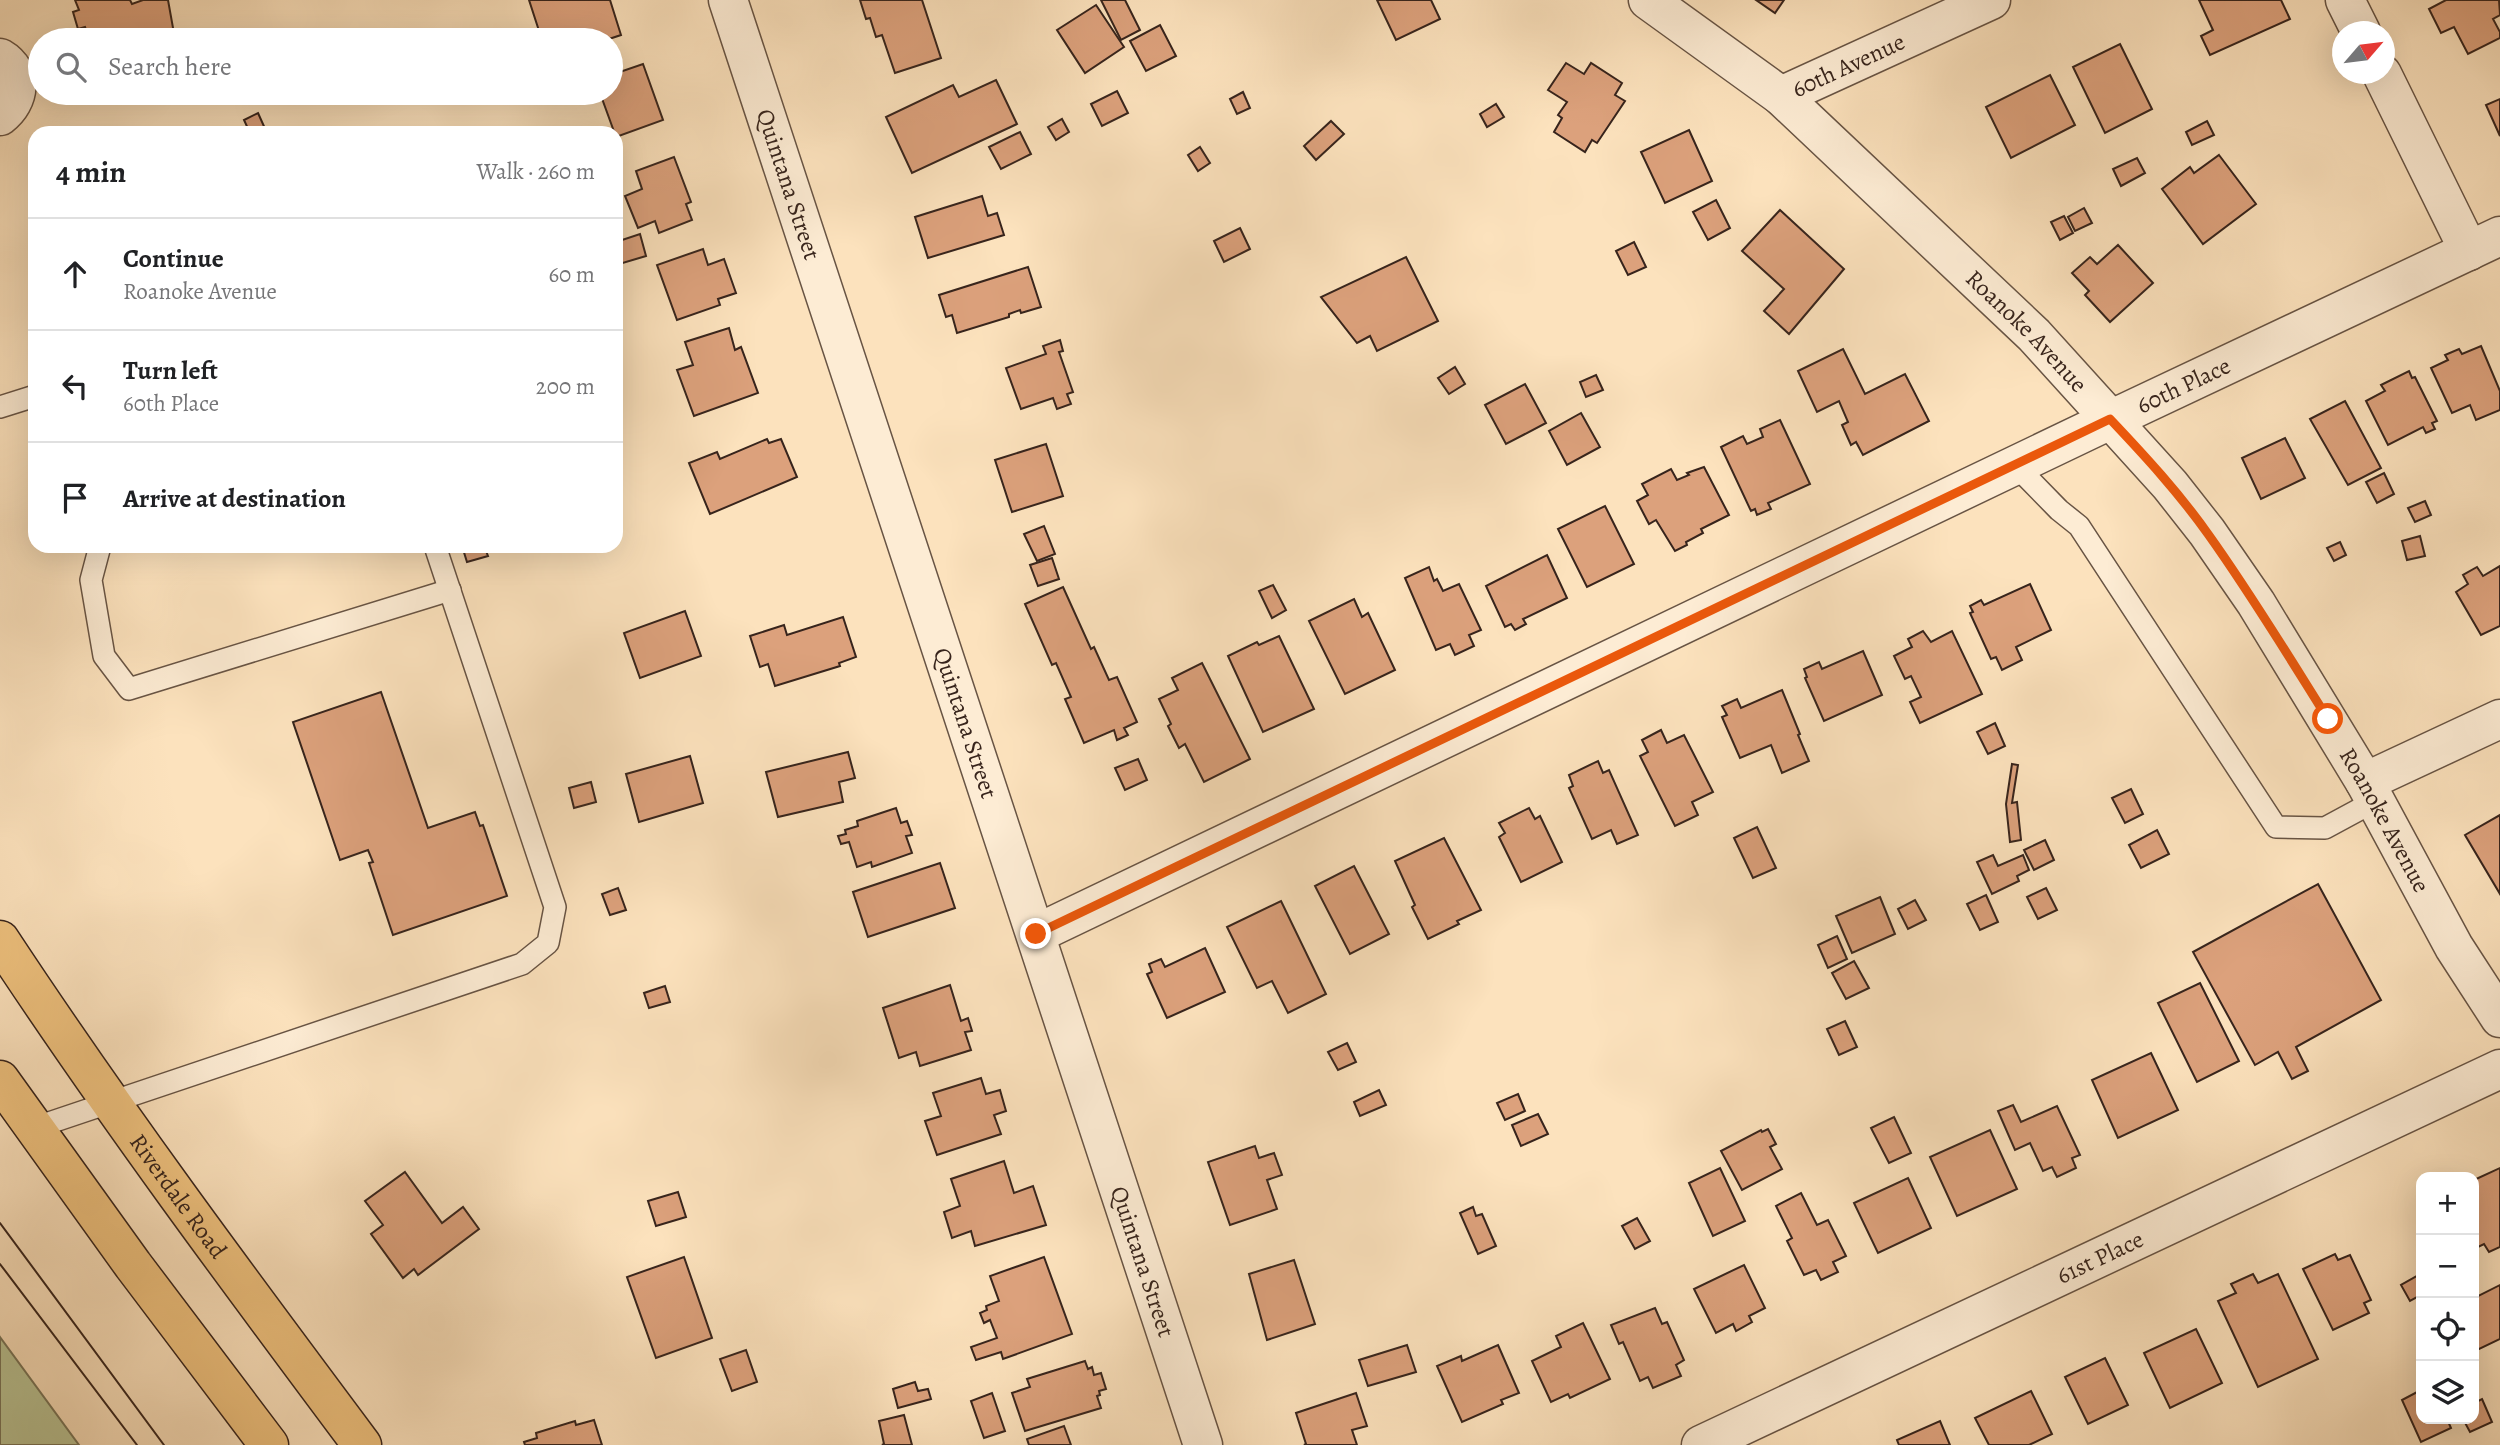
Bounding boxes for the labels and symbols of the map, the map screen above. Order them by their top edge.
north arrow [2332,21,2395,84]
street label: 60th Avenue [1787,26,1910,105]
street label: Quintana Street [749,105,828,264]
street label: Roanoke Avenue [1959,263,2094,399]
street label: 60th Place [2131,349,2236,421]
street label: Quintana Street [926,643,1005,803]
route start [2312,703,2343,734]
street label: Roanoke Avenue [2332,742,2438,898]
route end [1020,918,1051,949]
street label: Riverdale Road [122,1127,234,1265]
street label: Quintana Street [1103,1182,1182,1341]
street label: 61st Place [2051,1223,2149,1291]

